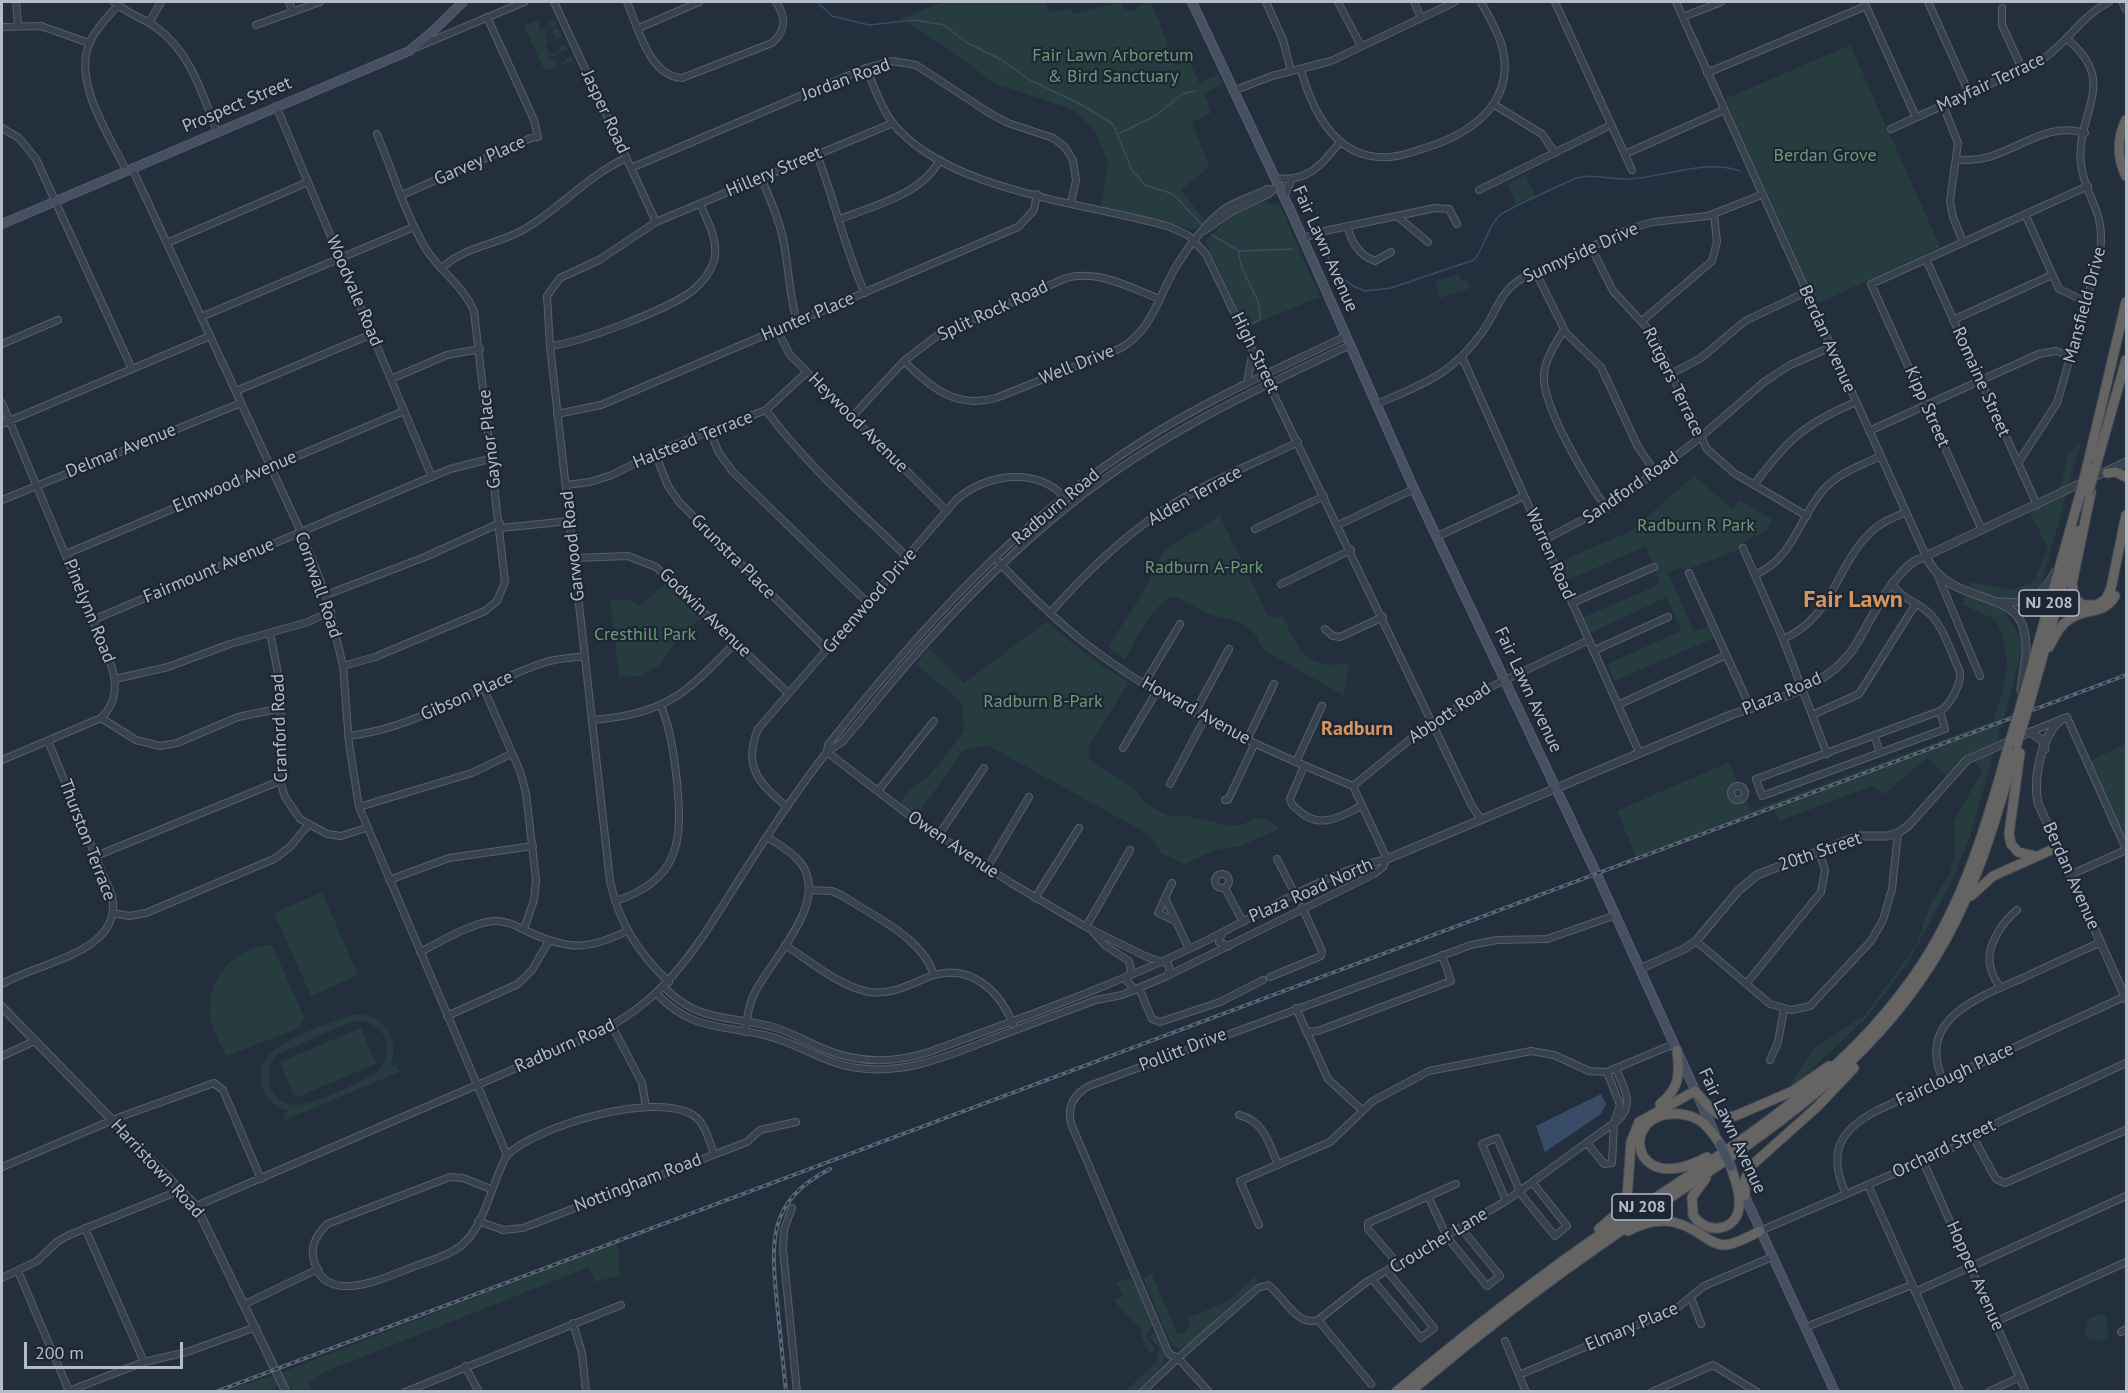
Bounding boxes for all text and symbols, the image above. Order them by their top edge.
park label: Fair Lawn Arboretum & Bird Sanctuary [1032,45,1194,88]
street label: Mayfair Terrace [1933,49,2049,117]
street label: Jordan Road [799,54,893,106]
street label: Jasper Road [576,67,634,157]
street label: Prospect Street [179,72,295,138]
street label: Garvey Place [431,131,529,191]
street label: Hillery Street [723,142,825,202]
park label: Berdan Grove [1773,145,1877,167]
street label: Fair Lawn Avenue [1287,183,1363,315]
street label: Sunnyside Drive [1520,218,1642,288]
street label: Woodvale Road [321,232,387,350]
street label: Mansfield Drive [2059,244,2111,366]
street label: Split Rock Road [934,276,1052,346]
street label: Berdan Avenue [1794,282,1860,396]
street label: Hunter Place [758,288,858,346]
street label: High Street [1226,309,1284,397]
street label: Rutgers Terrace [1637,324,1709,440]
street label: Romaine Street [1947,324,2015,440]
street label: Well Drive [1036,340,1118,390]
street label: Kipp Street [1900,363,1954,451]
street label: Heywood Avenue [804,369,912,477]
street label: Gaynor Place [474,388,506,490]
street label: Halstead Terrace [630,406,756,474]
street label: Delmar Avenue [63,419,179,483]
street label: Elmwood Avenue [170,446,300,518]
street label: Sandford Road [1579,447,1683,529]
street label: Alden Terrace [1144,461,1246,531]
street label: Radburn Road [1008,464,1104,550]
street label: Garwood Road [556,490,590,602]
street label: Warren Road [1520,505,1580,603]
street label: Grunstra Place [686,510,780,604]
park label: Radburn R Park [1637,515,1755,537]
street label: Cornwall Road [290,529,346,641]
street label: Fairmount Avenue [140,534,278,608]
street label: Greenwood Drive [818,544,922,658]
street label: Pinelynn Road [58,556,120,666]
park label: Radburn A-Park [1145,557,1263,579]
street label: Godwin Avenue [655,564,755,662]
district label: Fair Lawn [1803,586,1903,614]
road number: NJ 208 [2019,590,2079,616]
park label: Cresthill Park [594,624,696,646]
street label: Fair Lawn Avenue [1489,624,1567,756]
street label: Gibson Place [418,666,516,726]
street label: Plaza Road [1739,668,1825,720]
street label: Howard Avenue [1138,672,1254,750]
street label: Cranford Road [267,673,293,783]
street label: Abbott Road [1405,678,1495,748]
park label: Radburn B-Park [983,691,1103,713]
district label: Radburn [1321,717,1393,741]
street label: Thurston Terrace [54,776,120,904]
street label: Owen Avenue [903,807,1003,883]
street label: Berdan Avenue [2038,819,2104,933]
street label: 20th Street [1776,828,1864,876]
street label: Plaza Road North [1246,854,1376,928]
street label: Radburn Road [512,1014,618,1078]
street label: Pollitt Drive [1136,1023,1230,1077]
street label: Fairclough Place [1893,1038,2017,1112]
street label: Fair Lawn Avenue [1693,1065,1771,1197]
street label: Harristown Road [106,1115,208,1223]
street label: Orchard Street [1889,1115,1999,1183]
street label: Nottingham Road [571,1149,705,1217]
road number: NJ 208 [1612,1194,1672,1220]
street label: Croucher Lane [1386,1203,1492,1279]
street label: Hopper Avenue [1941,1218,2009,1334]
street label: Elmary Place [1582,1298,1682,1356]
scale bar [27,1330,186,1368]
text: 200 m [35,1341,84,1364]

